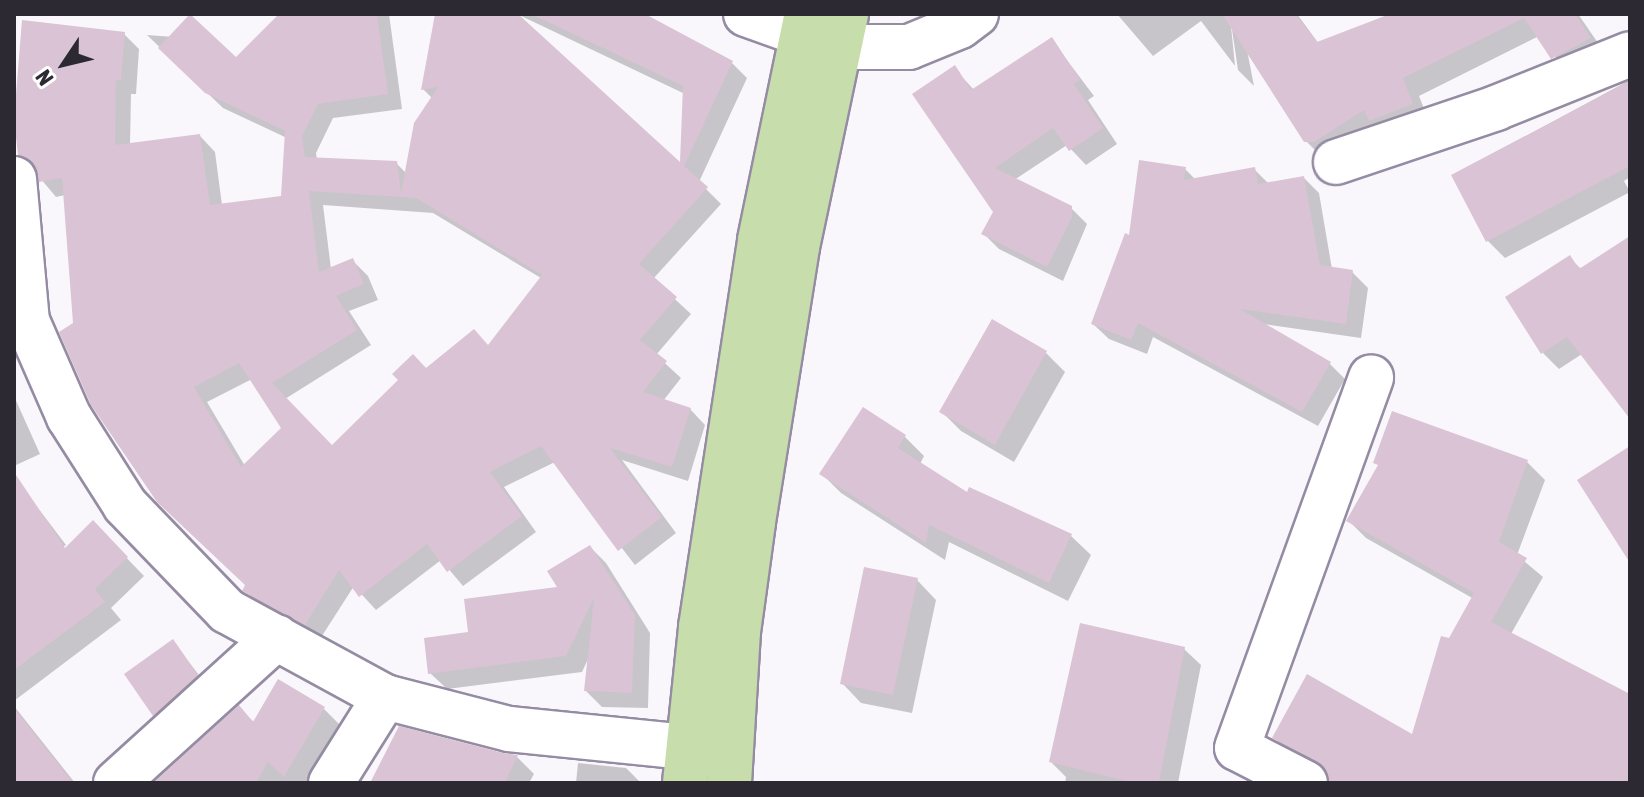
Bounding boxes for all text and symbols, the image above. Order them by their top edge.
north arrow [24,24,104,104]
text: N [30,65,59,91]

